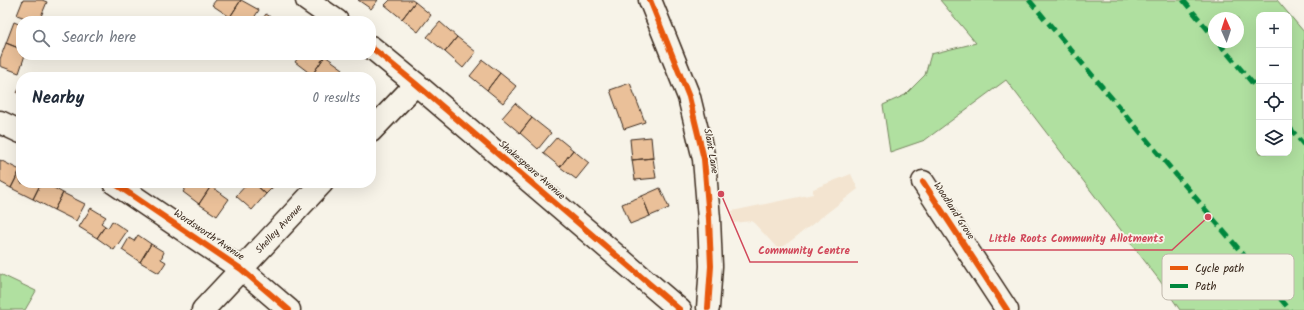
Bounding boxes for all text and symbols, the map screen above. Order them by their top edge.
north arrow [1208,12,1244,48]
map controls [1256,12,1292,156]
button: + [1256,12,1292,48]
search box [16,16,376,60]
text: Search here [62,26,136,50]
icon: search [30,27,52,49]
button: − [1256,48,1292,84]
button: locate [1256,84,1292,120]
text: Nearby [32,85,84,112]
text: 0 results [313,88,360,109]
button: layers [1256,120,1292,156]
street label: Slant Lane [699,127,723,175]
street label: Shakespeare Avenue [495,136,569,204]
street label: Woodland Grove [929,179,979,243]
street label: Shelley Avenue [252,200,307,257]
street label: Wordsworth Avenue [170,205,248,265]
callout: Little Roots Community Allotments [981,227,1172,250]
text: Little Roots Community Allotments [989,230,1164,248]
callout: Community Centre [750,239,858,262]
text: Community Centre [758,242,850,260]
legend [1162,254,1294,300]
text: Cycle path [1195,260,1244,278]
text: Path [1195,278,1216,296]

